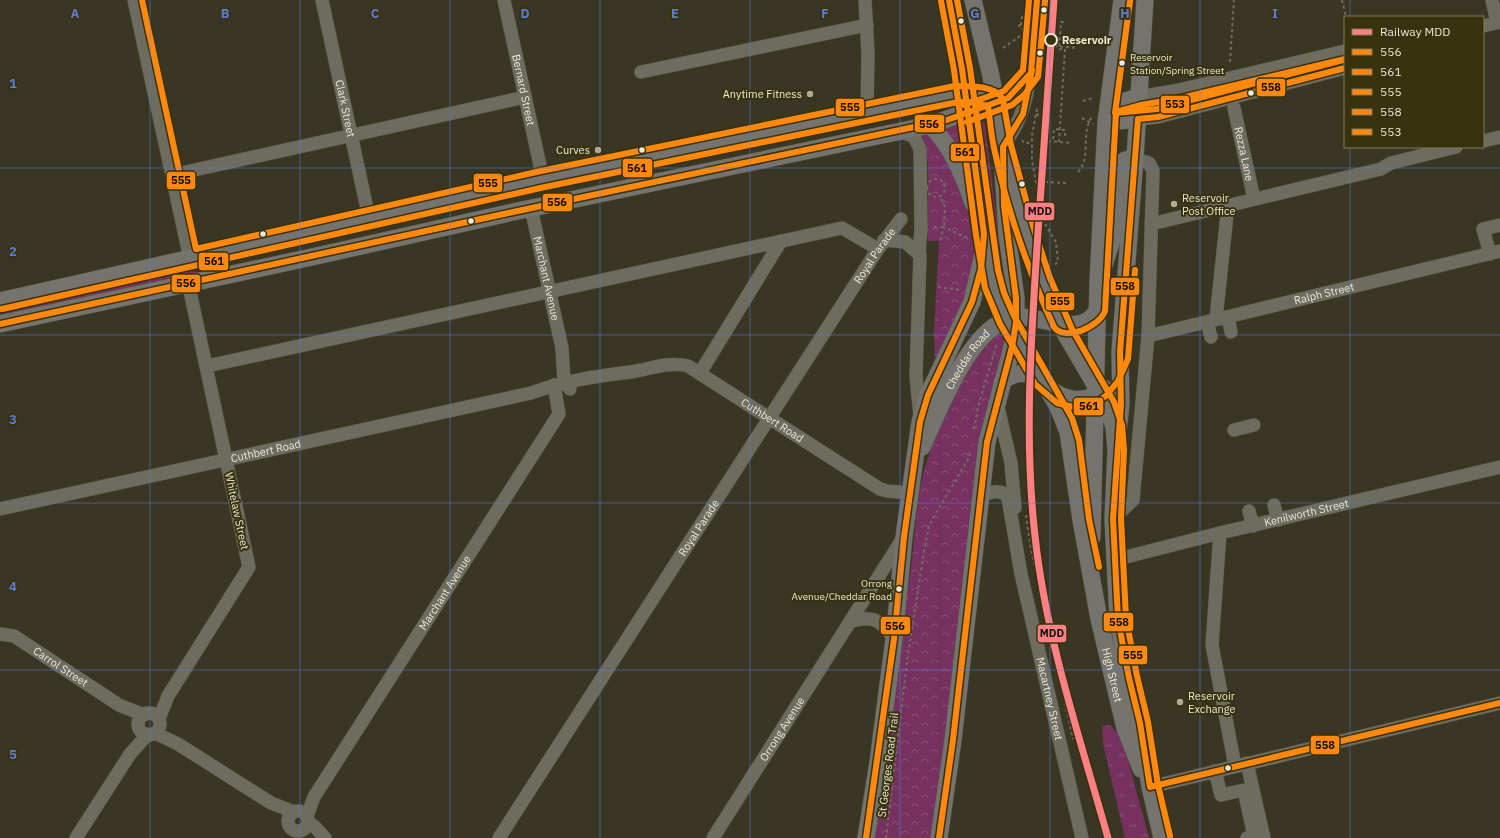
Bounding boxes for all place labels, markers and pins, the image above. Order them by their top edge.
unlabelled marker [1039,5,1049,15]
unlabelled marker [956,16,966,26]
marker: Reservoir [1044,33,1058,47]
place label: Reservoir [1062,33,1112,47]
unlabelled marker [1035,48,1045,58]
place label: Reservoir Station/Spring Street [1130,51,1225,77]
marker: Reservoir Station/Spring Street [1117,58,1127,68]
place label: Anytime Fitness [723,87,802,101]
unlabelled marker [1246,88,1256,98]
marker: Anytime Fitness [805,89,815,99]
place label: Curves [556,143,590,157]
marker: Curves [593,145,603,155]
unlabelled marker [637,145,647,155]
unlabelled marker [1017,179,1027,189]
place label: Reservoir Post Office [1182,191,1235,218]
marker: Reservoir Post Office [1169,199,1179,209]
unlabelled marker [466,216,476,226]
unlabelled marker [258,229,268,239]
place label: Orrong Avenue/Cheddar Road [792,577,893,603]
marker: Orrong Avenue/Cheddar Road [894,584,904,594]
place label: Reservoir Exchange [1188,689,1236,716]
marker: Reservoir Exchange [1175,697,1185,707]
unlabelled marker [1223,763,1233,773]

